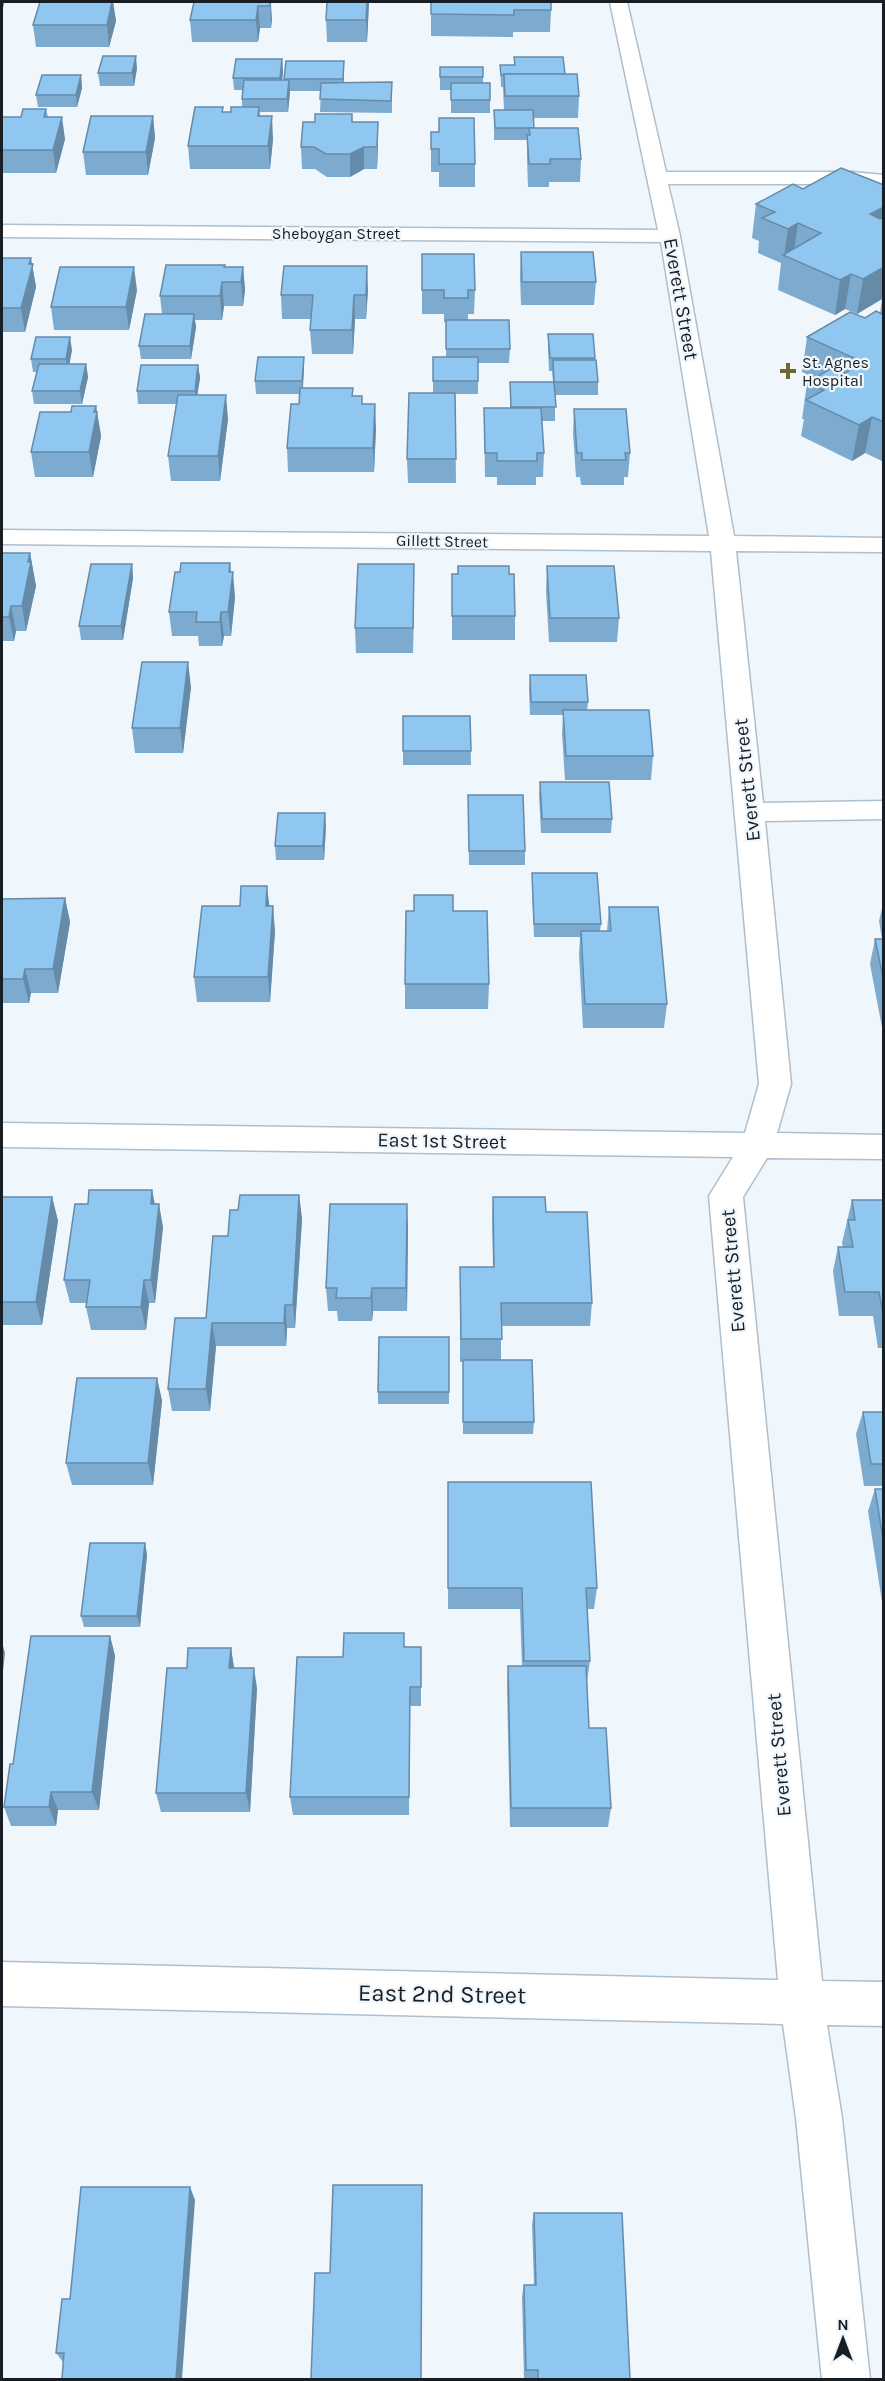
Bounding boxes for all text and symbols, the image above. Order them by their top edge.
street label: Sheboygan Street [272,224,400,243]
street label: Everett Street [659,236,703,362]
place label: St. Agnes Hospital [802,353,869,390]
marker: St. Agnes Hospital [779,362,797,380]
street label: Gillett Street [396,531,488,551]
street label: Everett Street [729,717,765,843]
street label: East 1st Street [377,1128,507,1154]
street label: Everett Street [716,1208,750,1334]
street label: Everett Street [762,1692,796,1818]
street label: East 2nd Street [358,1979,526,2009]
north arrow [813,2309,873,2369]
text: N [837,2315,849,2334]

